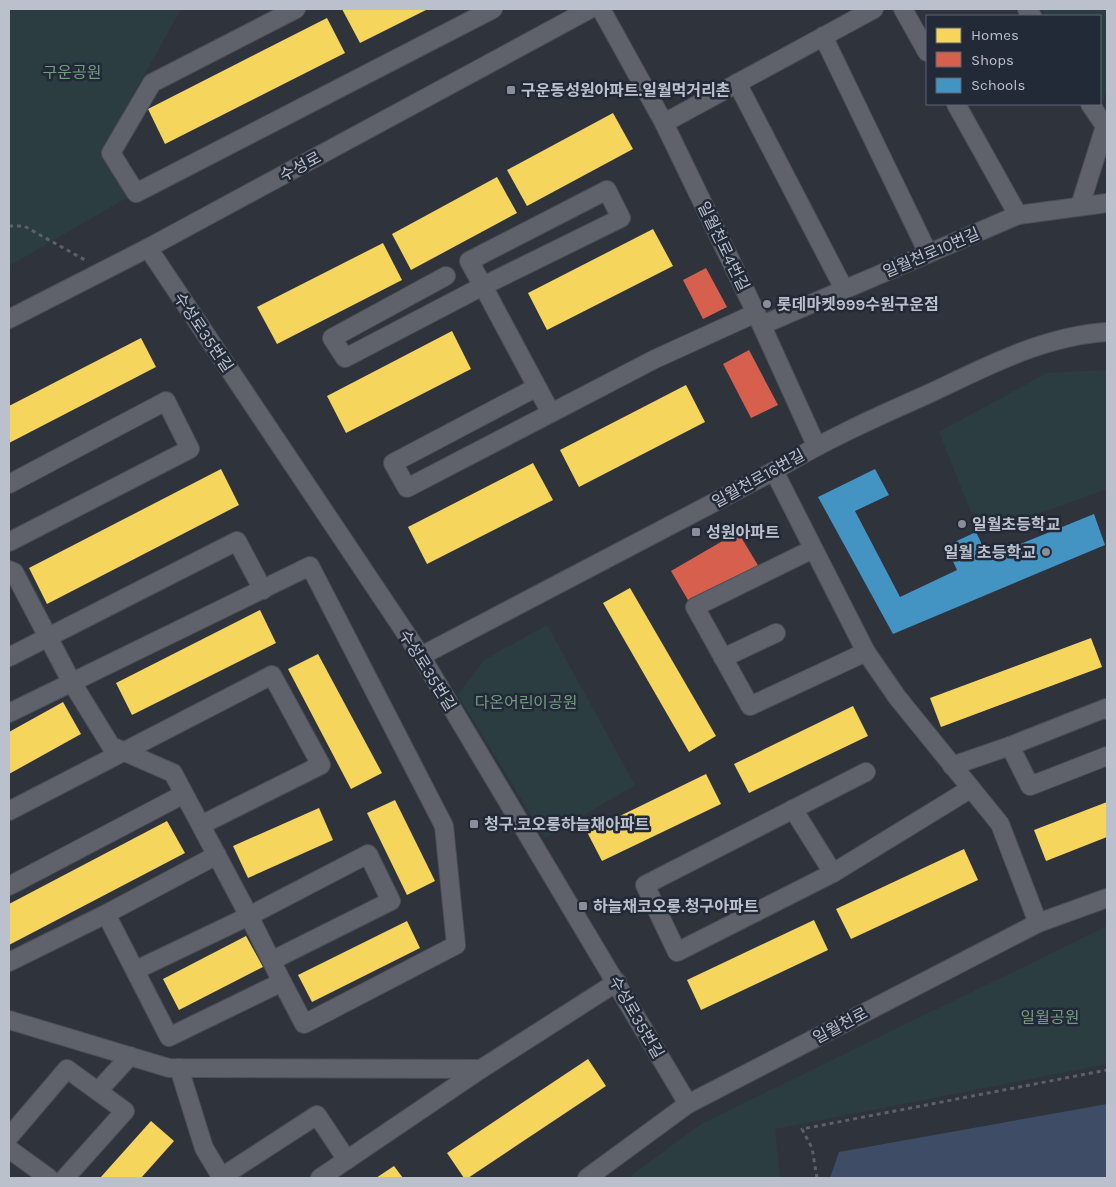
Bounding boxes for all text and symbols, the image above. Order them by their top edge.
legend [926,15,1101,105]
text: Homes [971,26,1019,44]
text: Shops [971,51,1014,69]
park label: 구운공원 [43,63,101,82]
text: Schools [971,76,1025,94]
place label: 구운동성원아파트.일월먹거리촌 [521,81,731,100]
marker: 구운동성원아파트.일월먹거리촌 [505,84,517,96]
street label: 수성로 [276,148,324,185]
street label: 일월천로4번길 [694,198,753,294]
street label: 일월천로10번길 [880,224,982,281]
street label: 수성로35번길 [170,289,237,376]
place label: 롯데마켓999수원구운점 [777,295,939,314]
marker: 롯데마켓999수원구운점 [761,298,773,310]
street label: 일월천로16번길 [709,445,808,512]
place label: 일월초등학교 [972,515,1061,534]
marker: 일월초등학교 [956,518,968,530]
place label: 성원아파트 [706,523,780,542]
marker: 성원아파트 [690,526,702,538]
place label: 일월 초등학교 [944,543,1036,562]
marker: 일월 초등학교 [1040,546,1052,558]
street label: 수성로35번길 [395,626,460,714]
park label: 다온어린이공원 [474,693,578,712]
place label: 청구.코오롱하늘채아파트 [484,815,650,834]
marker: 청구.코오롱하늘채아파트 [468,818,480,830]
place label: 하늘채코오롱.청구아파트 [593,897,759,916]
marker: 하늘채코오롱.청구아파트 [577,900,589,912]
street label: 수성로35번길 [605,973,668,1062]
street label: 일월천로 [810,1003,871,1048]
park label: 일월공원 [1021,1008,1079,1027]

